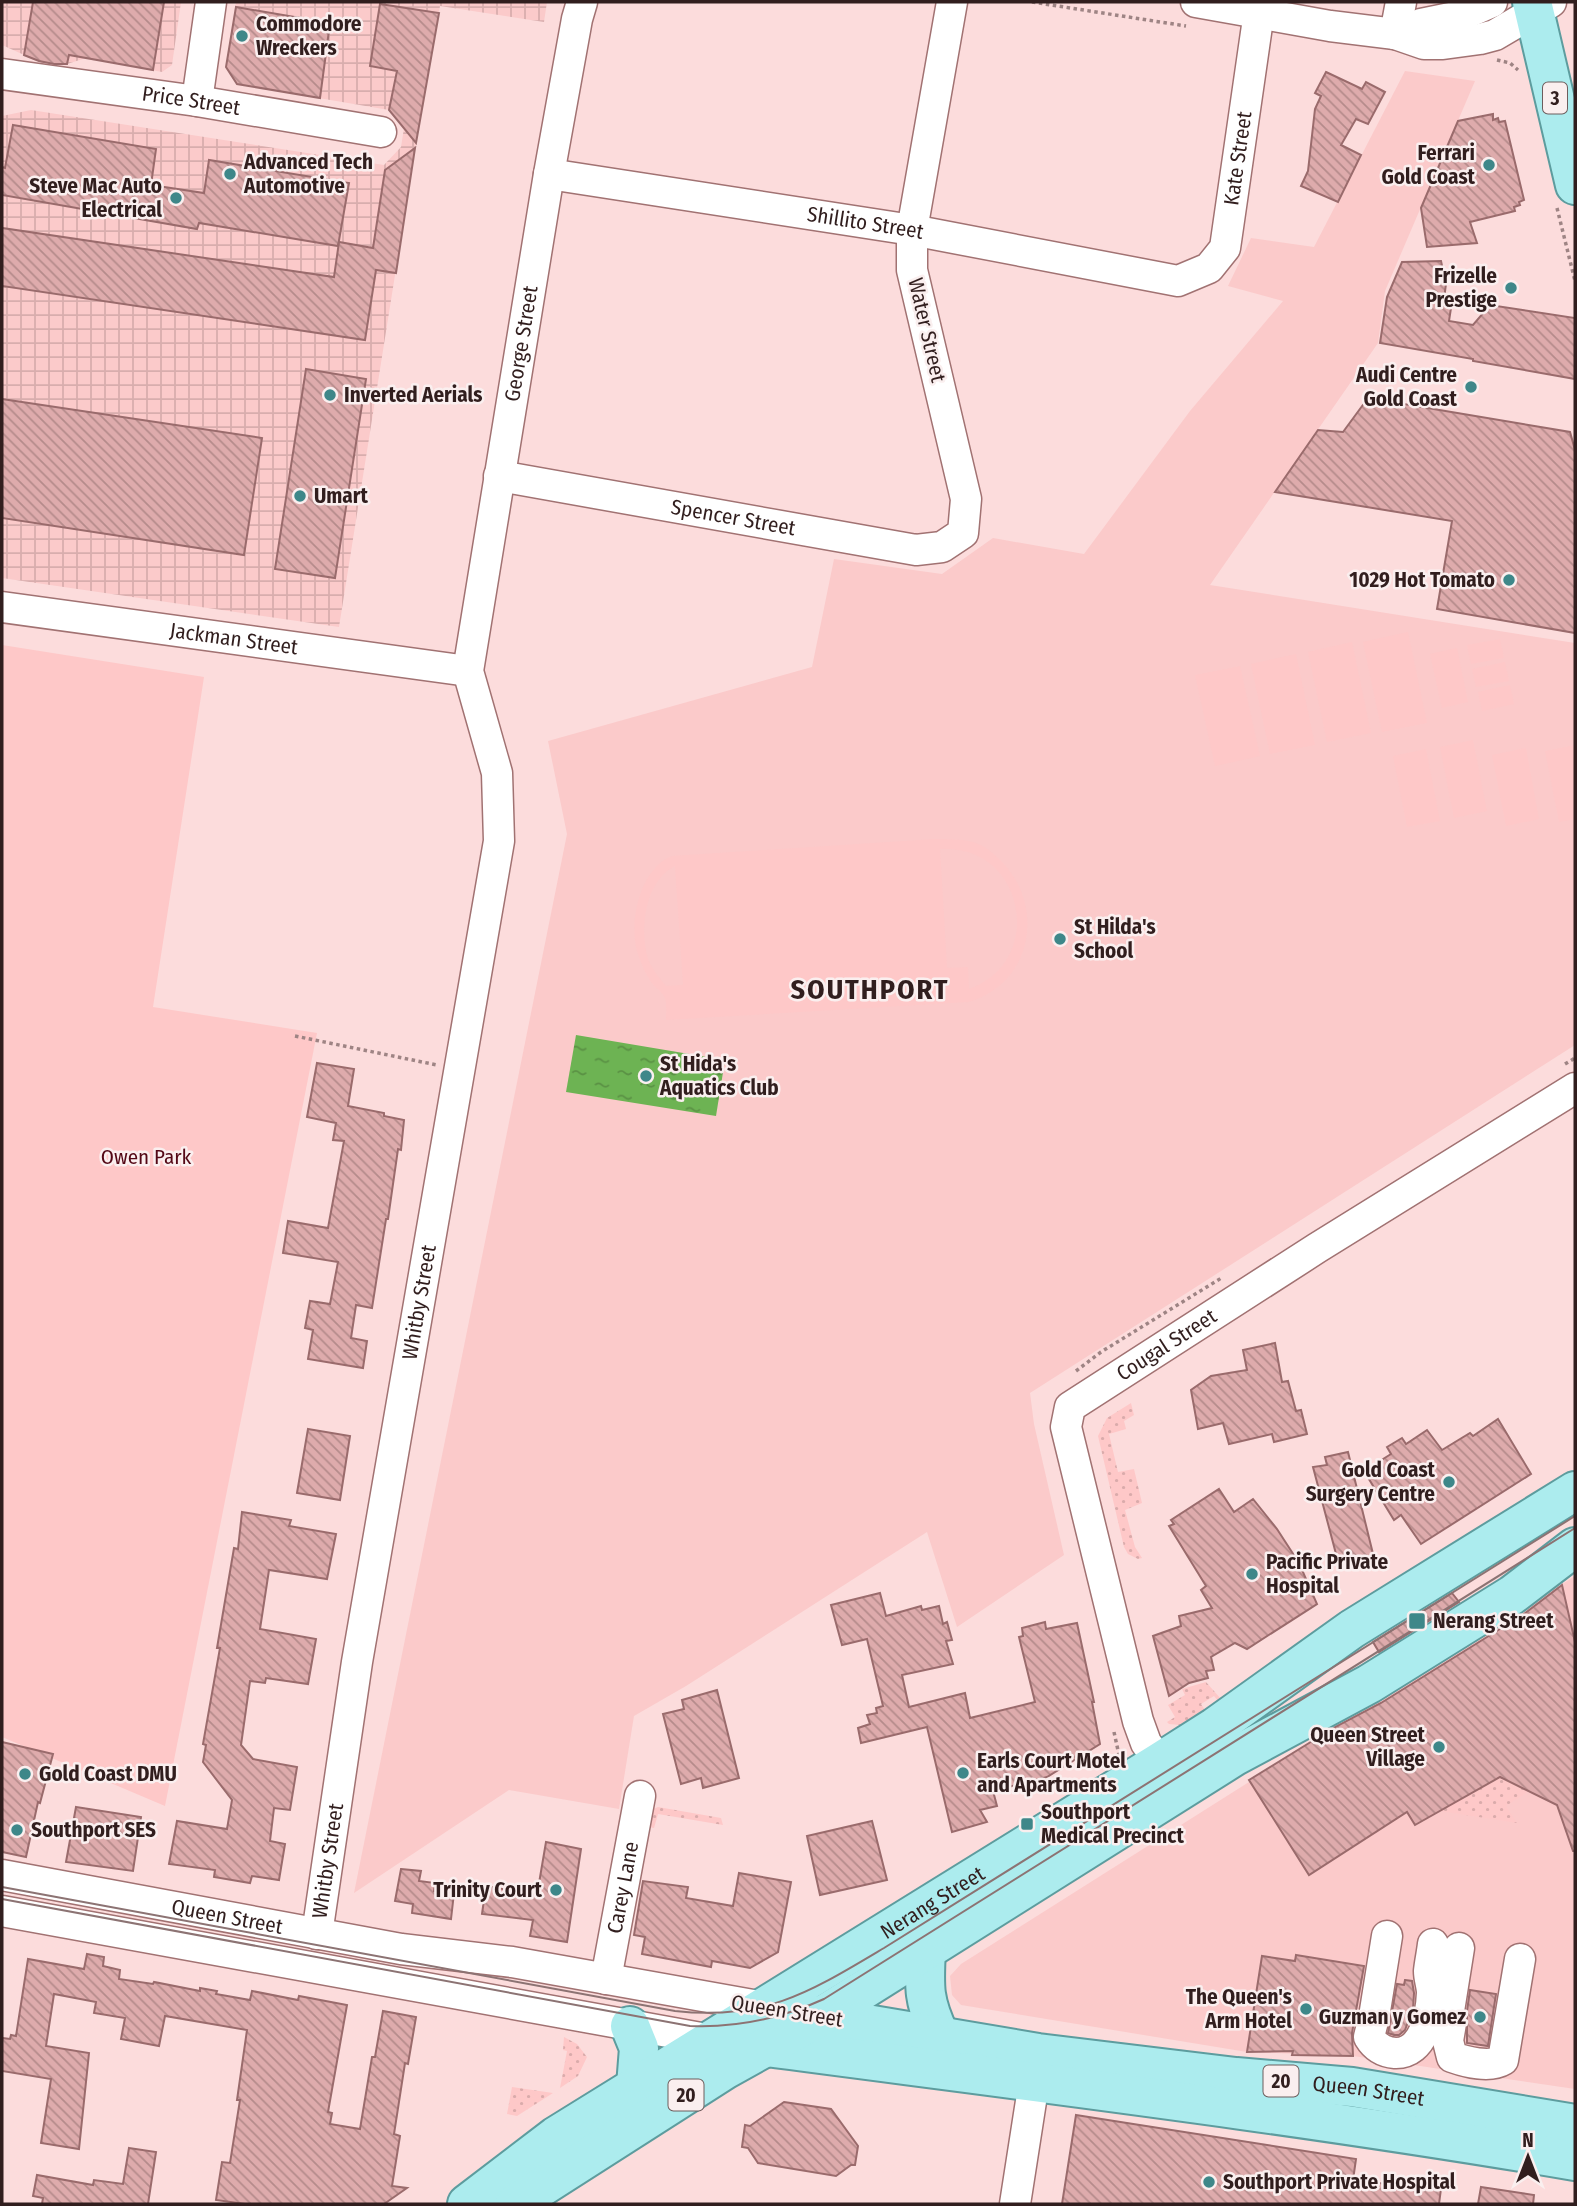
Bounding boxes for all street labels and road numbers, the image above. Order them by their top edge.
street label: Price Street [140,81,242,121]
road number: 3 [1543,82,1567,114]
street label: Kate Street [1218,109,1258,207]
street label: Shillito Street [805,201,926,245]
street label: Water Street [902,275,952,385]
street label: George Street [499,284,544,403]
street label: Spencer Street [669,494,798,541]
street label: Jackman Street [168,617,300,661]
street label: Whitby Street [397,1243,442,1362]
street label: Cougal Street [1112,1303,1222,1387]
street label: Whitby Street [306,1801,349,1920]
street label: Carey Lane [602,1839,644,1936]
street label: Nerang Street [876,1861,990,1945]
street label: Queen Street [169,1894,285,1940]
street label: Queen Street [729,1989,845,2033]
road number: 20 [1264,2066,1298,2096]
street label: Queen Street [1312,2071,1426,2112]
road number: 20 [668,2080,704,2110]

